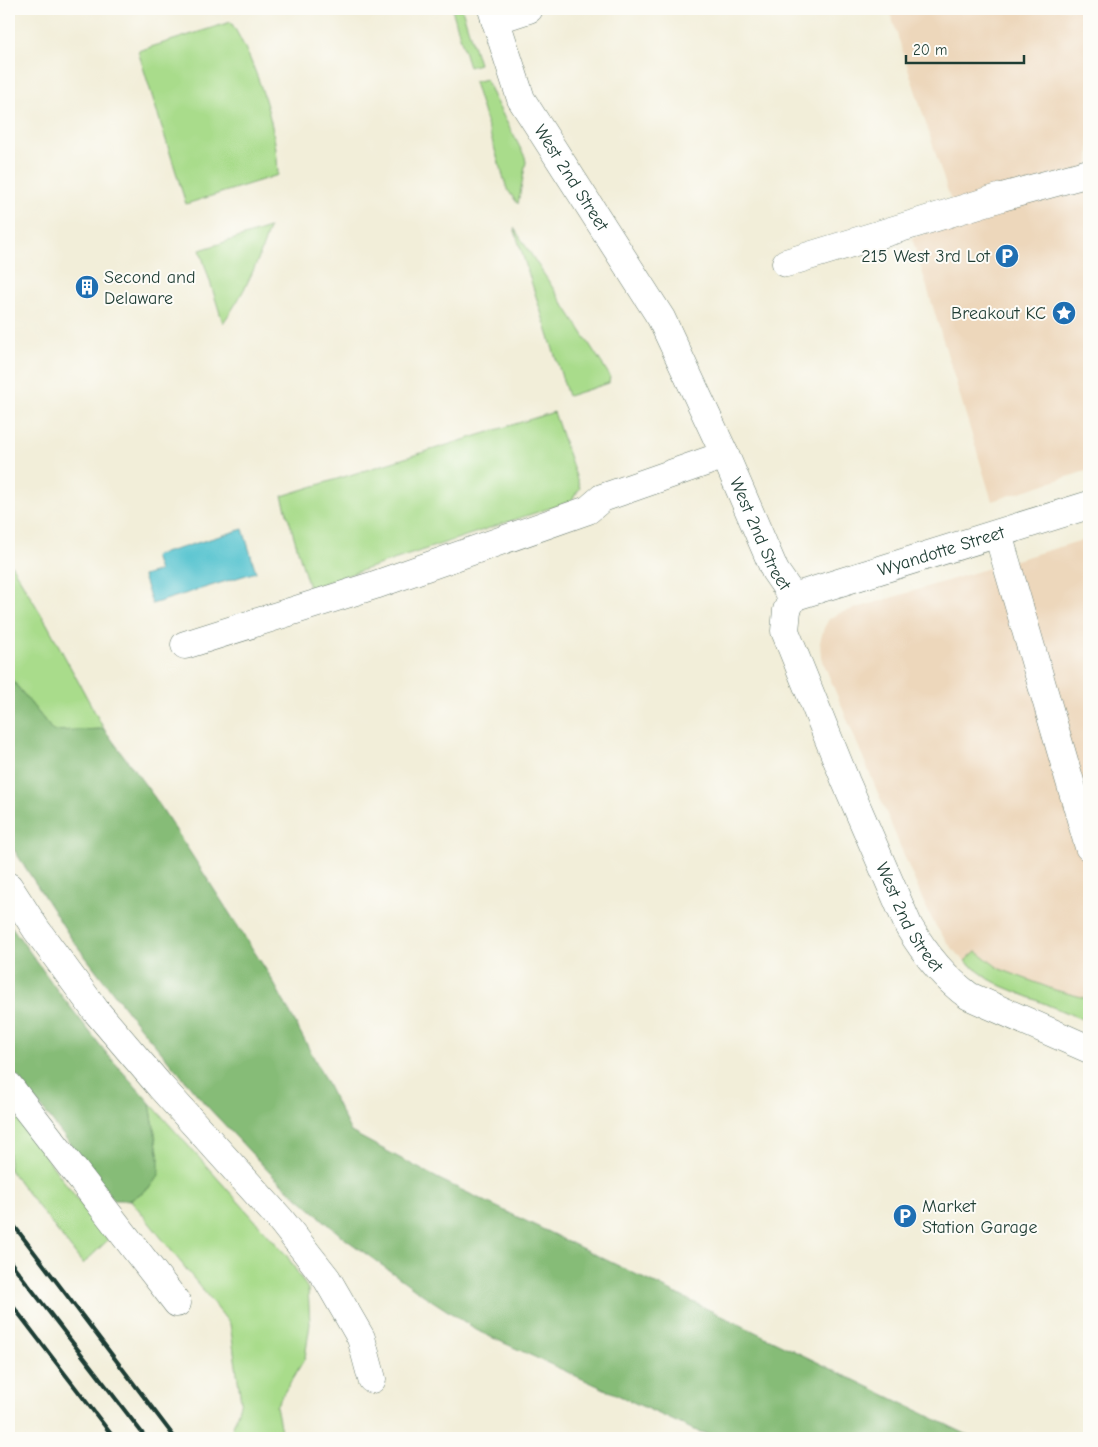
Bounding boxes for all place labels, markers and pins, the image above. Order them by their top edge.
parking icon: 215 West 3rd Lot [994,243,1020,269]
place label: 215 West 3rd Lot [861,246,991,267]
place label: Second and Delaware [104,267,195,309]
building icon: Second and Delaware [74,274,100,300]
place icon: Breakout KC [1051,300,1077,326]
place label: Breakout KC [951,303,1046,324]
place label: Market Station Garage [922,1196,1037,1238]
parking icon: Market Station Garage [892,1203,918,1229]

